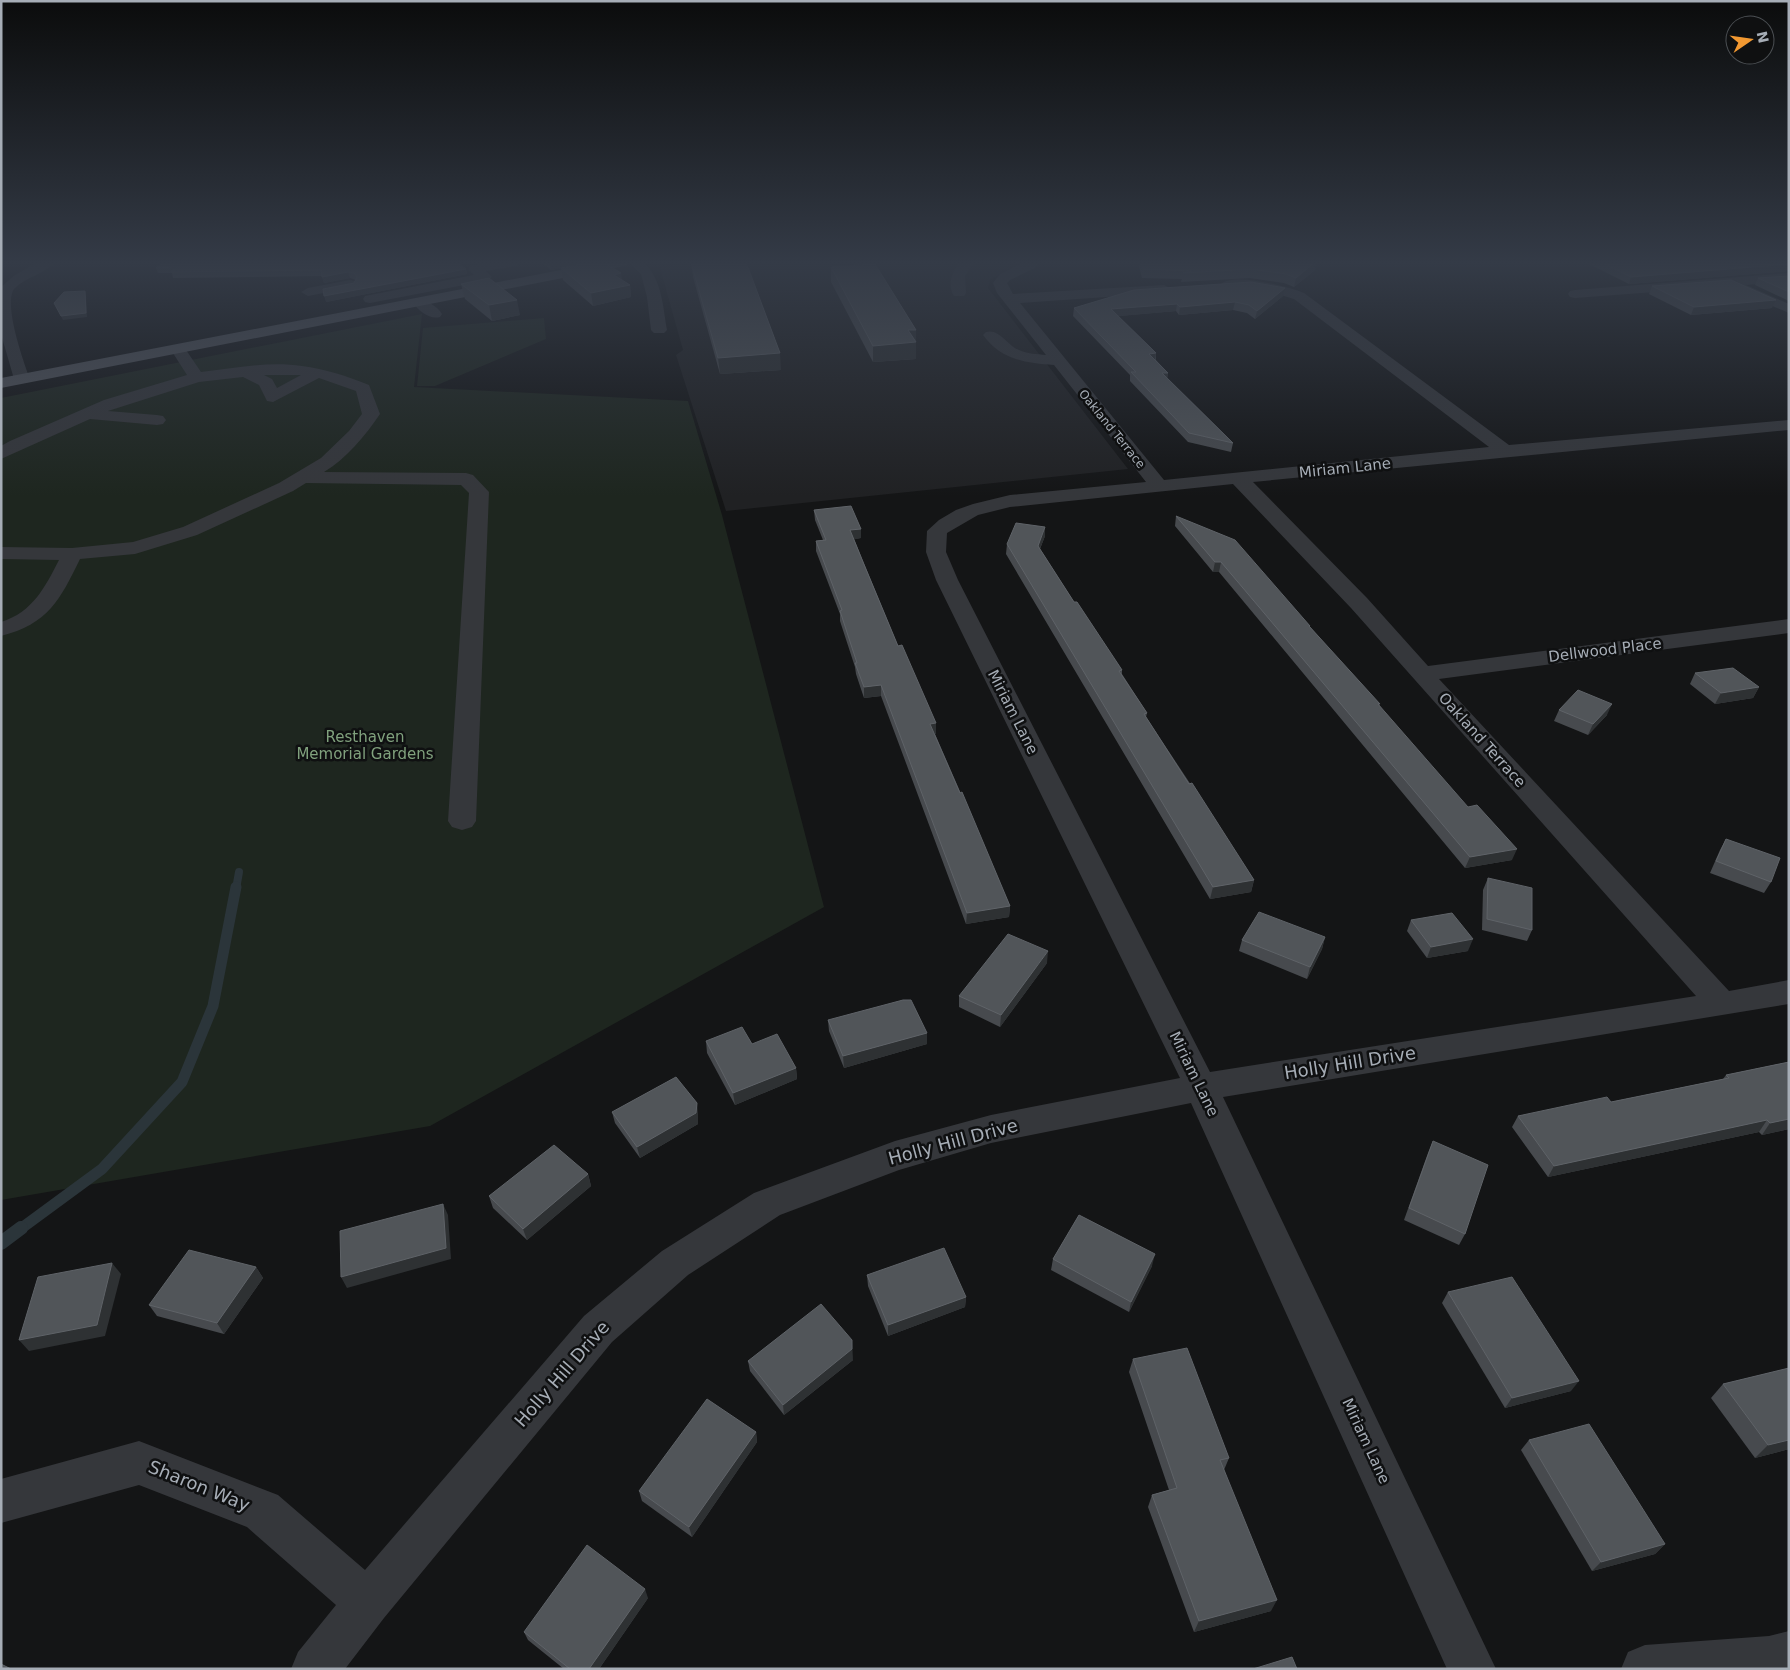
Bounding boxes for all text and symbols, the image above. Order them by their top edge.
north arrow [1725,15,1775,65]
text: N [1754,30,1772,45]
street label: Oakland Terrace [1076,387,1148,471]
street label: Miriam Lane [1298,454,1392,482]
street label: Dellwood Place [1547,634,1663,666]
street label: Miriam Lane [984,667,1042,757]
street label: Oakland Terrace [1435,689,1529,791]
park label: Resthaven Memorial Gardens [296,728,434,763]
street label: Miriam Lane [1166,1029,1222,1119]
street label: Holly Hill Drive [1283,1042,1417,1083]
street label: Holly Hill Drive [886,1114,1020,1169]
street label: Holly Hill Drive [510,1317,613,1431]
street label: Miriam Lane [1338,1395,1394,1487]
street label: Sharon Way [145,1456,253,1516]

